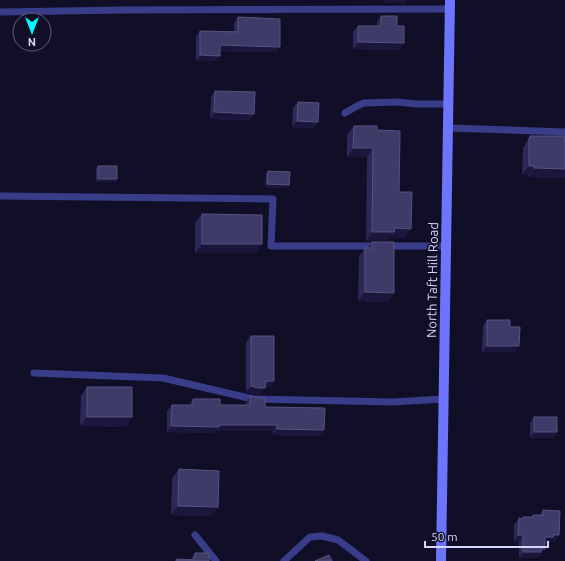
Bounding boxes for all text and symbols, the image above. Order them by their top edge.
north arrow [12,12,52,52]
text: N [28,36,36,48]
street label: North Taft Hill Road [424,222,440,338]
scale bar [425,523,548,549]
text: 50 m [431,530,458,543]

